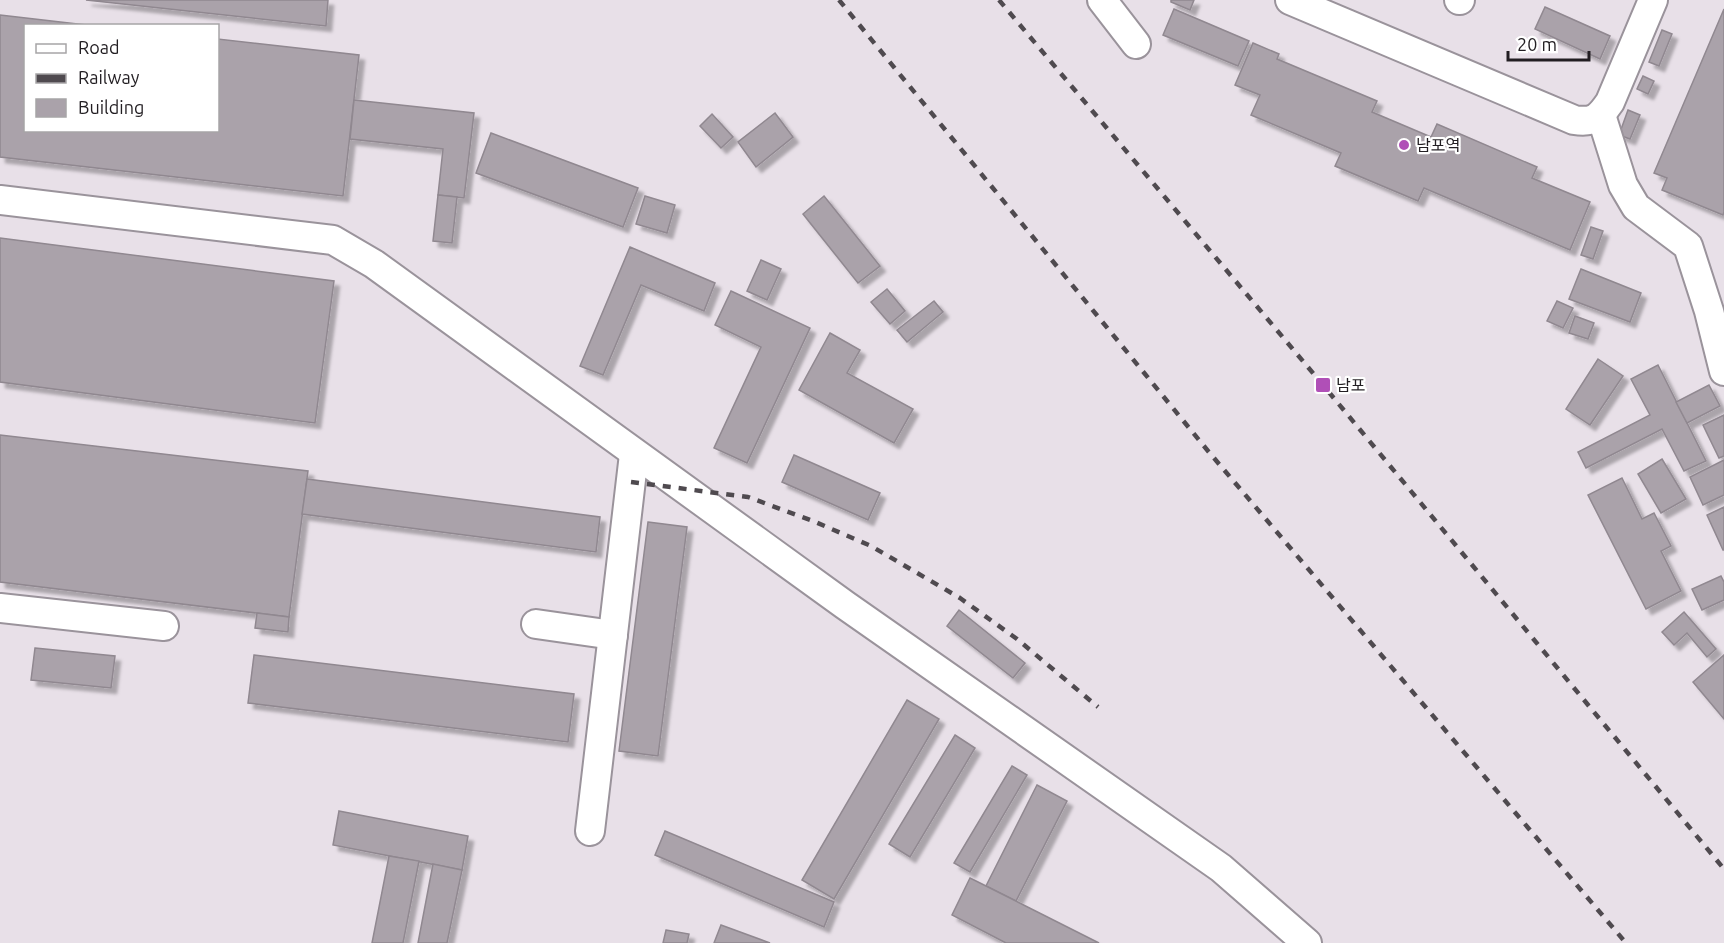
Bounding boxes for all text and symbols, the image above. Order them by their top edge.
legend [24,24,219,132]
scale bar [1508,24,1589,62]
text: 20 m [1517,34,1557,54]
text: Road [78,37,120,57]
text: Railway [78,67,140,87]
text: Building [78,97,144,117]
place label: 남포역 [1416,136,1460,154]
marker: 남포역 [1397,138,1411,152]
marker: 남포 [1314,376,1332,394]
place label: 남포 [1336,376,1365,394]

